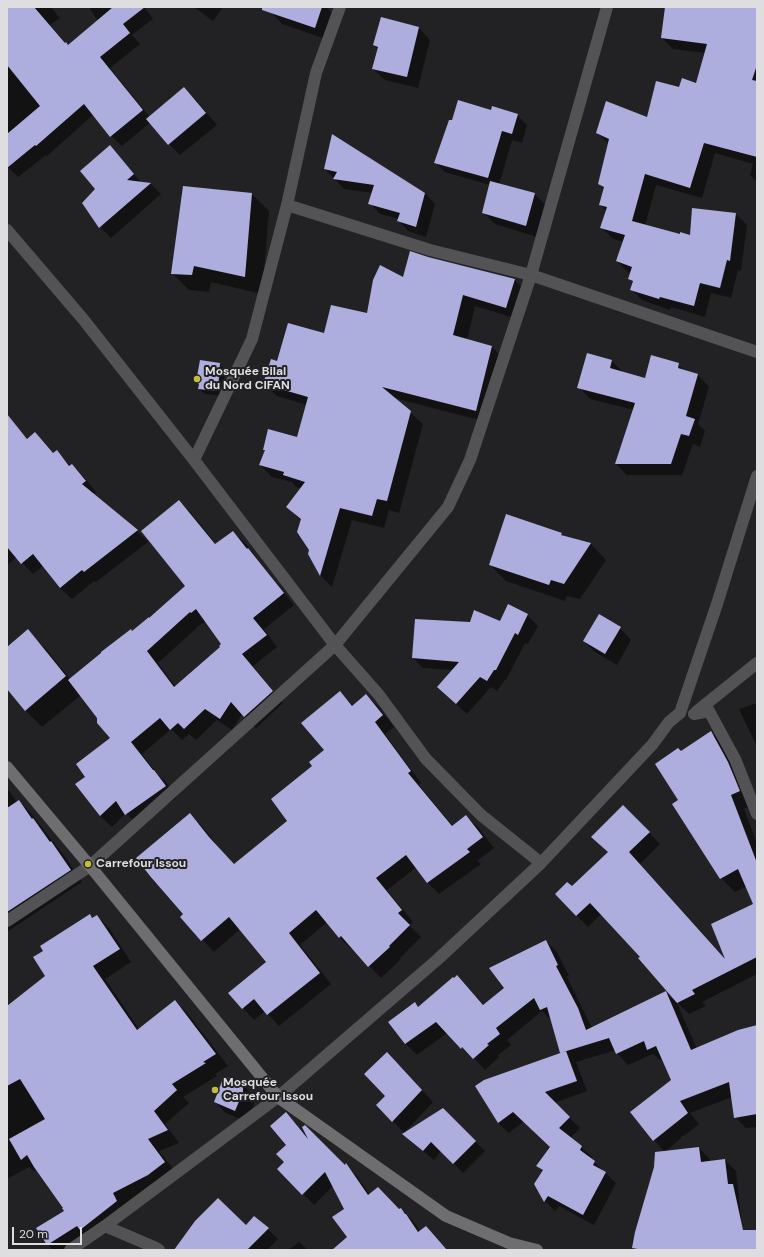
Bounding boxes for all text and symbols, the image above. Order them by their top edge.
place label: Mosquée Bilal du Nord CIFAN [205,365,290,393]
marker: Mosquée Bilal du Nord CIFAN [192,374,202,384]
place label: Carrefour Issou [96,857,186,871]
marker: Carrefour Issou [83,859,93,869]
place label: Mosquée Carrefour Issou [223,1076,313,1104]
marker: Mosquée Carrefour Issou [210,1085,220,1095]
scale bar [14,1219,84,1245]
text: 20 m [19,1226,48,1242]

